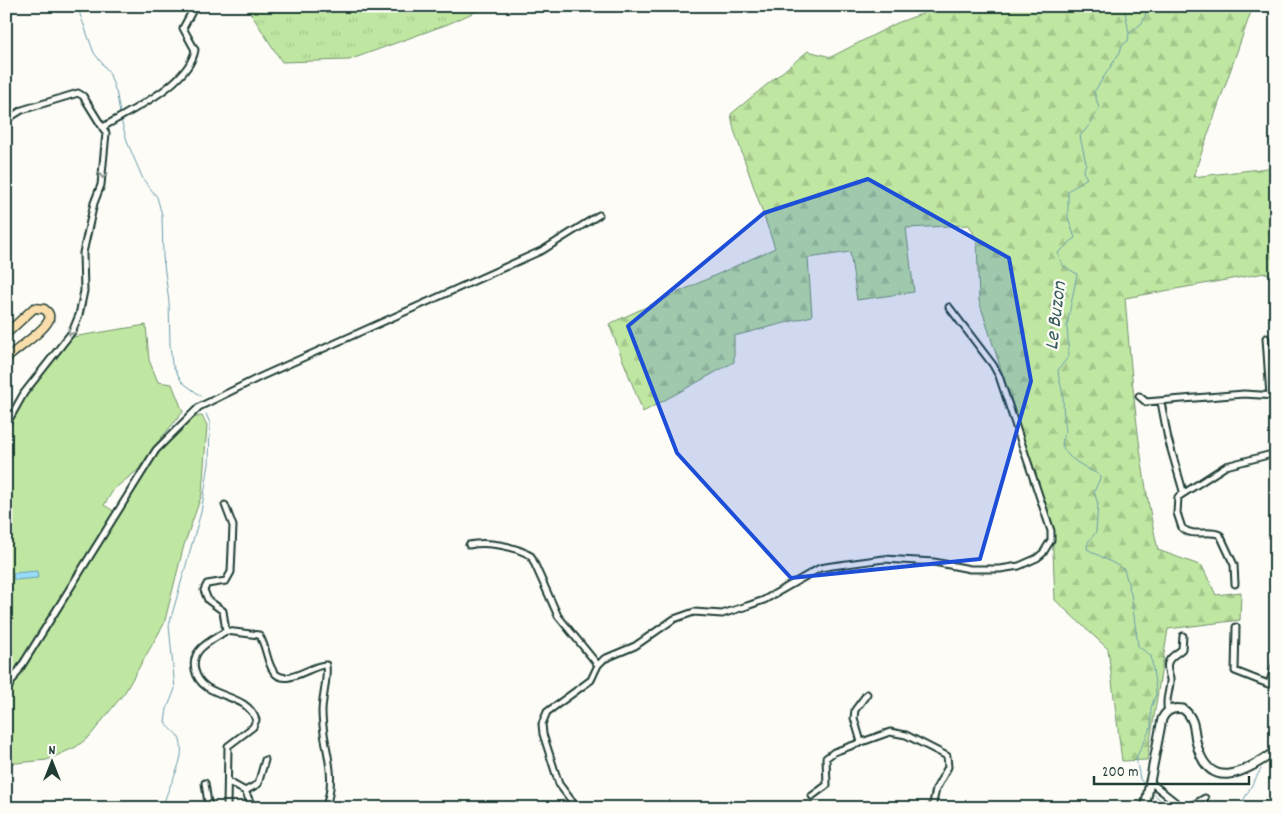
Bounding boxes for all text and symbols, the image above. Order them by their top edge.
one-way arrow [98,171,109,179]
water label: Le Buzon [1038,279,1076,352]
one-way arrow [67,327,77,336]
north arrow [28,736,78,786]
text: N [49,741,56,761]
scale bar [1094,754,1250,786]
text: 200 m [1102,762,1139,784]

